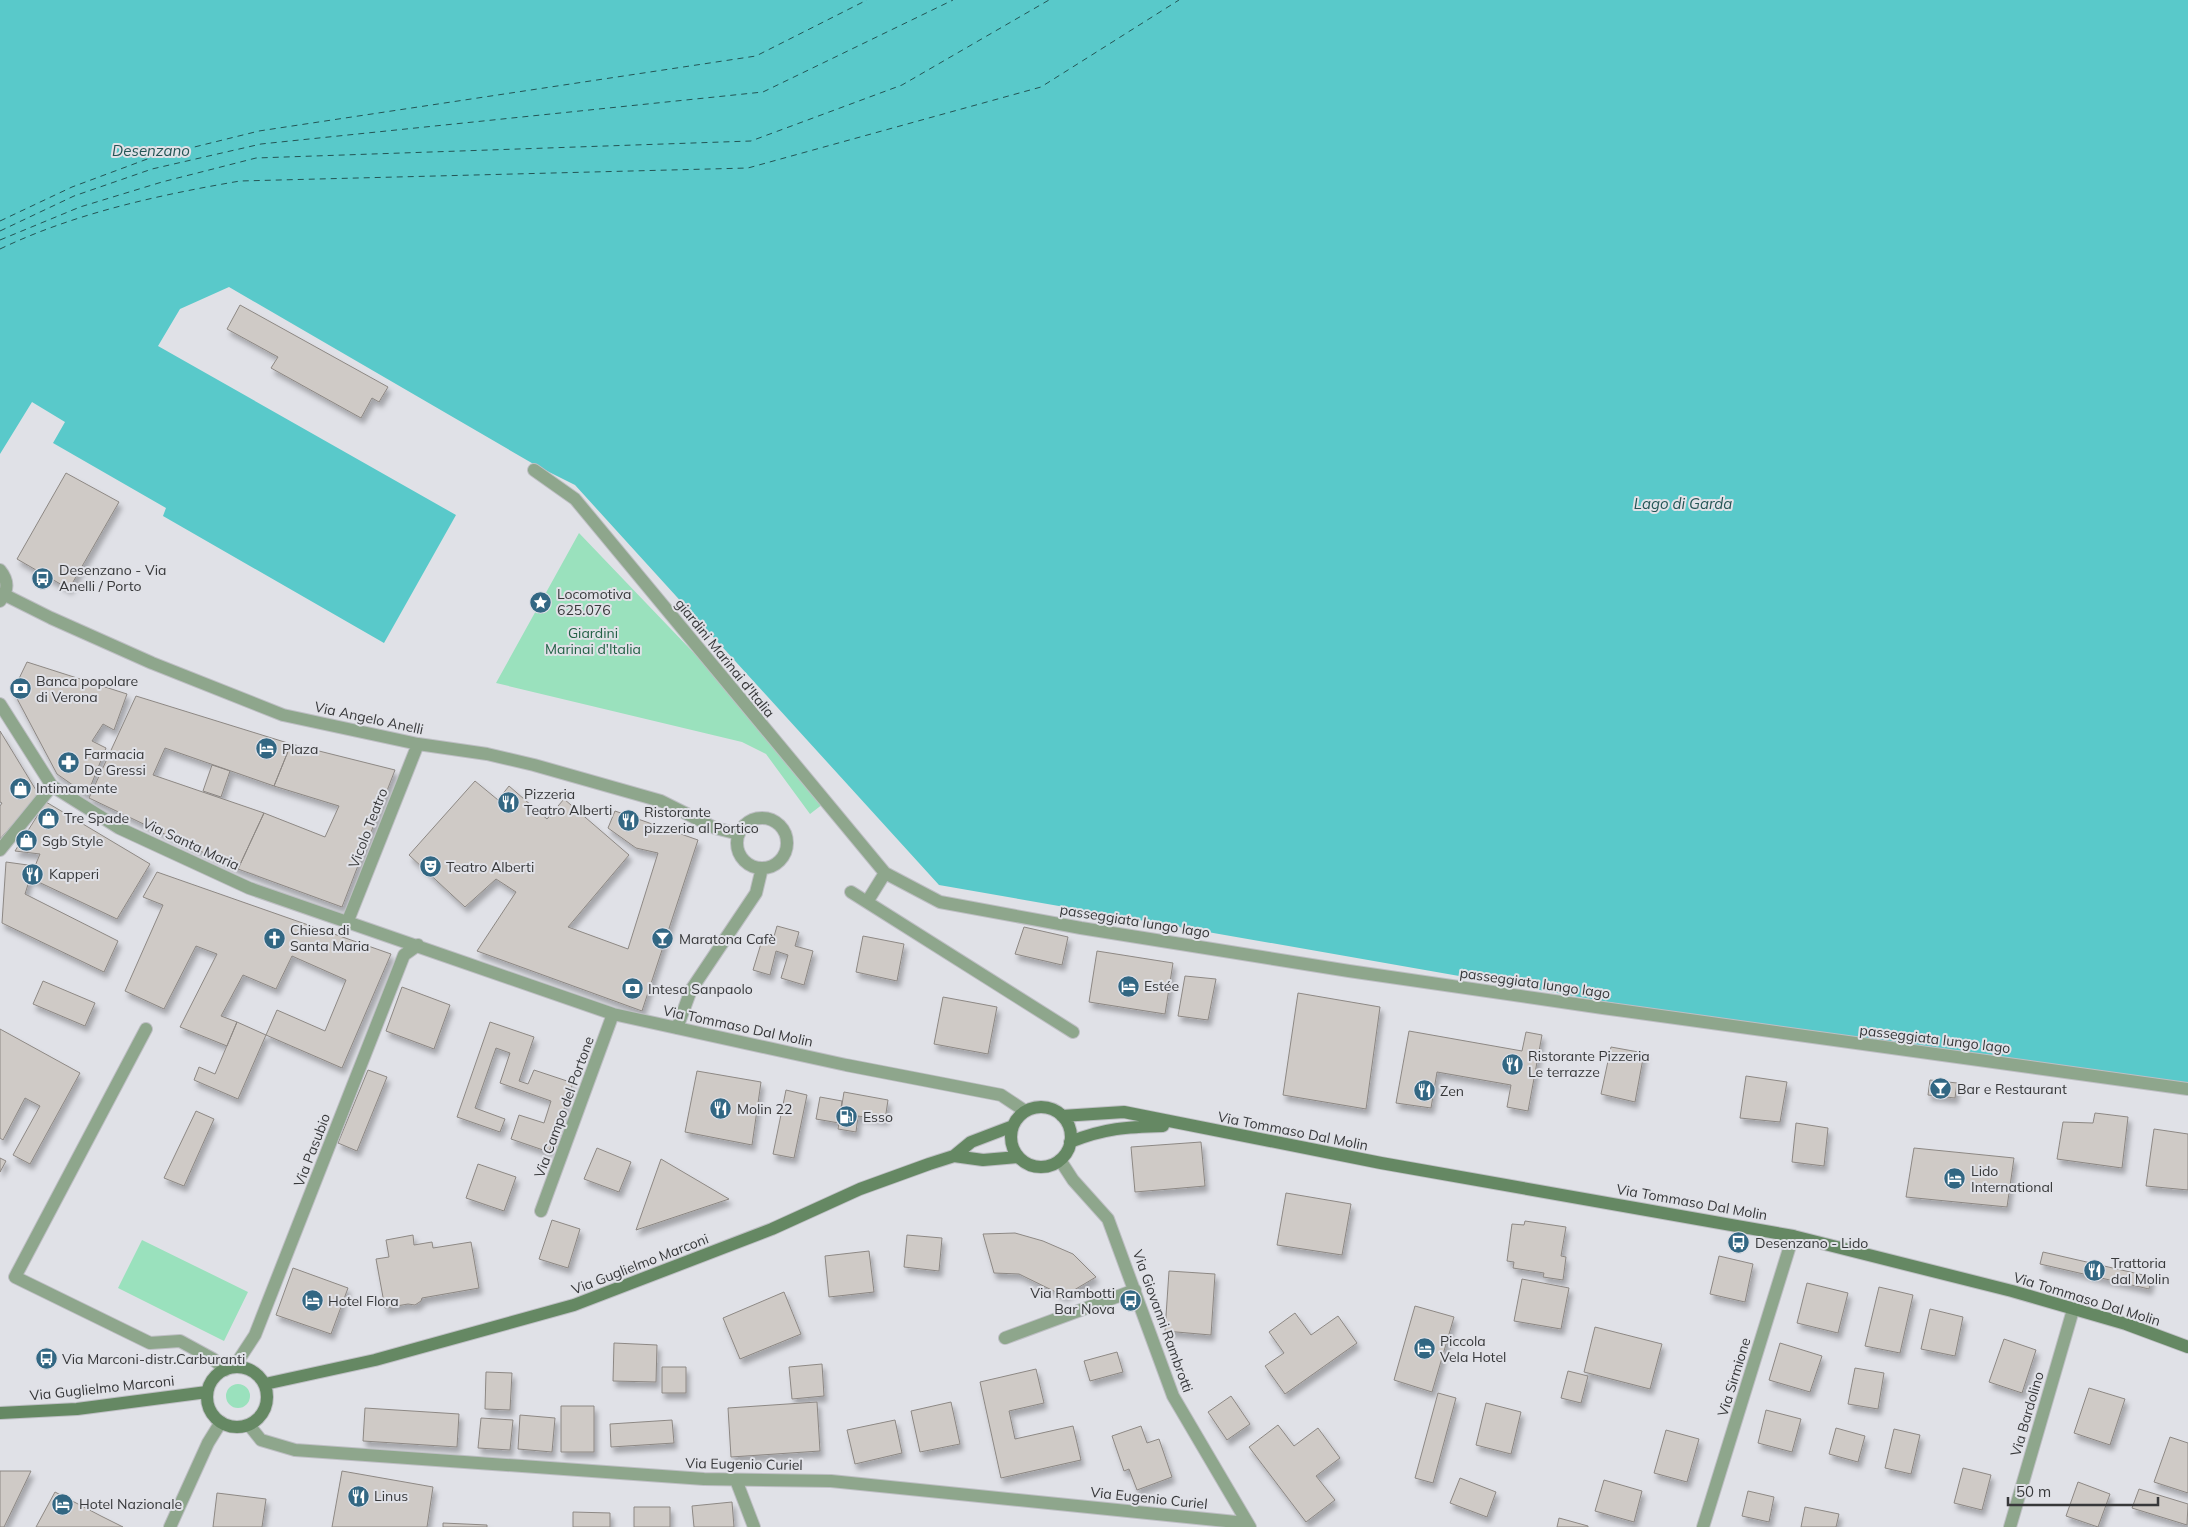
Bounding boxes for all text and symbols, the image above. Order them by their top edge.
water label: Desenzano [112,141,190,160]
water label: Lago di Garda [1634,494,1732,513]
place label: Desenzano - Via Anelli / Porto [59,561,166,595]
bus stop icon: Desenzano - Via Anelli / Porto [31,566,55,590]
place label: Locomotiva 625.076 [557,585,631,619]
place icon: Locomotiva 625.076 [529,590,553,614]
street label: giardini Marinai d'Italia [671,595,779,721]
park label: Giardini Marinai d'Italia [545,624,641,658]
place label: Banca popolare di Verona [36,672,138,706]
bank icon: Banca popolare di Verona [8,677,32,701]
street label: Via Angelo Anelli [313,698,425,738]
hotel icon: Plaza [254,737,278,761]
place label: Plaza [282,740,318,758]
place label: Farmacia De Gressi [84,745,146,779]
pharmacy icon: Farmacia De Gressi [56,750,80,774]
shop icon: Intimamente [8,776,32,800]
place label: Intimamente [36,779,117,797]
street label: Vicolo Teatro [345,785,391,871]
place label: Pizzeria Teatro Alberti [524,785,612,819]
restaurant icon: Pizzeria Teatro Alberti [496,790,520,814]
place label: Ristorante pizzeria al Portico [644,803,759,837]
shop icon: Tre Spade [36,806,60,830]
restaurant icon: Ristorante pizzeria al Portico [616,808,640,832]
place label: Tre Spade [64,809,129,827]
street label: Via Santa Maria [140,814,242,874]
shop icon: Sgb Style [14,829,38,853]
place label: Sgb Style [42,832,103,850]
theatre icon: Teatro Alberti [418,855,442,879]
place label: Teatro Alberti [446,858,534,876]
restaurant icon: Kapperi [21,862,45,886]
place label: Kapperi [49,865,99,883]
street label: passeggiata lungo lago [1059,900,1211,942]
place label: Chiesa di Santa Maria [290,921,370,955]
church icon: Chiesa di Santa Maria [262,926,286,950]
bar icon: Maratona Cafè [651,927,675,951]
place label: Maratona Cafè [679,930,776,948]
street label: passeggiata lungo lago [1459,964,1611,1002]
hotel icon: Estée [1116,974,1140,998]
bank icon: Intesa Sanpaolo [620,977,644,1001]
place label: Estée [1144,977,1179,995]
place label: Intesa Sanpaolo [648,980,753,998]
street label: Via Tommaso Dal Molin [661,1001,815,1051]
street label: passeggiata lungo lago [1859,1021,2011,1057]
street label: Via Campo del Portone [530,1034,598,1180]
place label: Ristorante Pizzeria Le terrazze [1528,1047,1650,1081]
restaurant icon: Ristorante Pizzeria Le terrazze [1500,1052,1524,1076]
bar icon: Bar e Restaurant [1929,1077,1953,1101]
restaurant icon: Zen [1412,1079,1436,1103]
place label: Bar e Restaurant [1957,1080,2067,1098]
place label: Zen [1440,1082,1464,1100]
restaurant icon: Molin 22 [709,1097,733,1121]
place label: Molin 22 [737,1100,792,1118]
fuel station icon: Esso [835,1105,859,1129]
place label: Esso [863,1108,893,1126]
street label: Via Tommaso Dal Molin [1216,1108,1370,1154]
street label: Via Pasubio [290,1111,334,1189]
place label: Lido International [1971,1162,2053,1196]
hotel icon: Lido International [1943,1167,1967,1191]
street label: Via Tommaso Dal Molin [1615,1180,1769,1224]
street label: Via Guglielmo Marconi [569,1230,711,1298]
bus stop icon: Desenzano - Lido [1727,1231,1751,1255]
place label: Desenzano - Lido [1755,1234,1868,1252]
street label: Via Giovanni Rambrotti [1129,1247,1197,1395]
place label: Trattoria dal Molin [2111,1254,2170,1288]
restaurant icon: Trattoria dal Molin [2083,1259,2107,1283]
street label: Via Tommaso Dal Molin [2011,1268,2163,1330]
place label: Via Rambotti Bar Nova [1030,1284,1115,1318]
hotel icon: Hotel Flora [300,1289,324,1313]
bus stop icon: Via Rambotti Bar Nova [1119,1289,1143,1313]
place label: Hotel Flora [328,1292,399,1310]
place label: Piccola Vela Hotel [1440,1332,1506,1366]
street label: Via Sirmione [1713,1335,1755,1419]
hotel icon: Piccola Vela Hotel [1412,1337,1436,1361]
bus stop icon: Via Marconi-distr.Carburanti [34,1347,58,1371]
place label: Via Marconi-distr.Carburanti [62,1350,245,1368]
street label: Via Bardolino [2006,1370,2048,1458]
street label: Via Guglielmo Marconi [29,1371,175,1405]
street label: Via Eugenio Curiel [685,1454,803,1474]
scale bar [2008,1474,2158,1506]
text: 50 m [2016,1482,2051,1501]
street label: Via Eugenio Curiel [1090,1483,1208,1513]
restaurant icon: Linus [346,1484,370,1508]
place label: Linus [374,1487,408,1505]
hotel icon: Hotel Nazionale [51,1492,75,1516]
place label: Hotel Nazionale [79,1495,182,1513]

